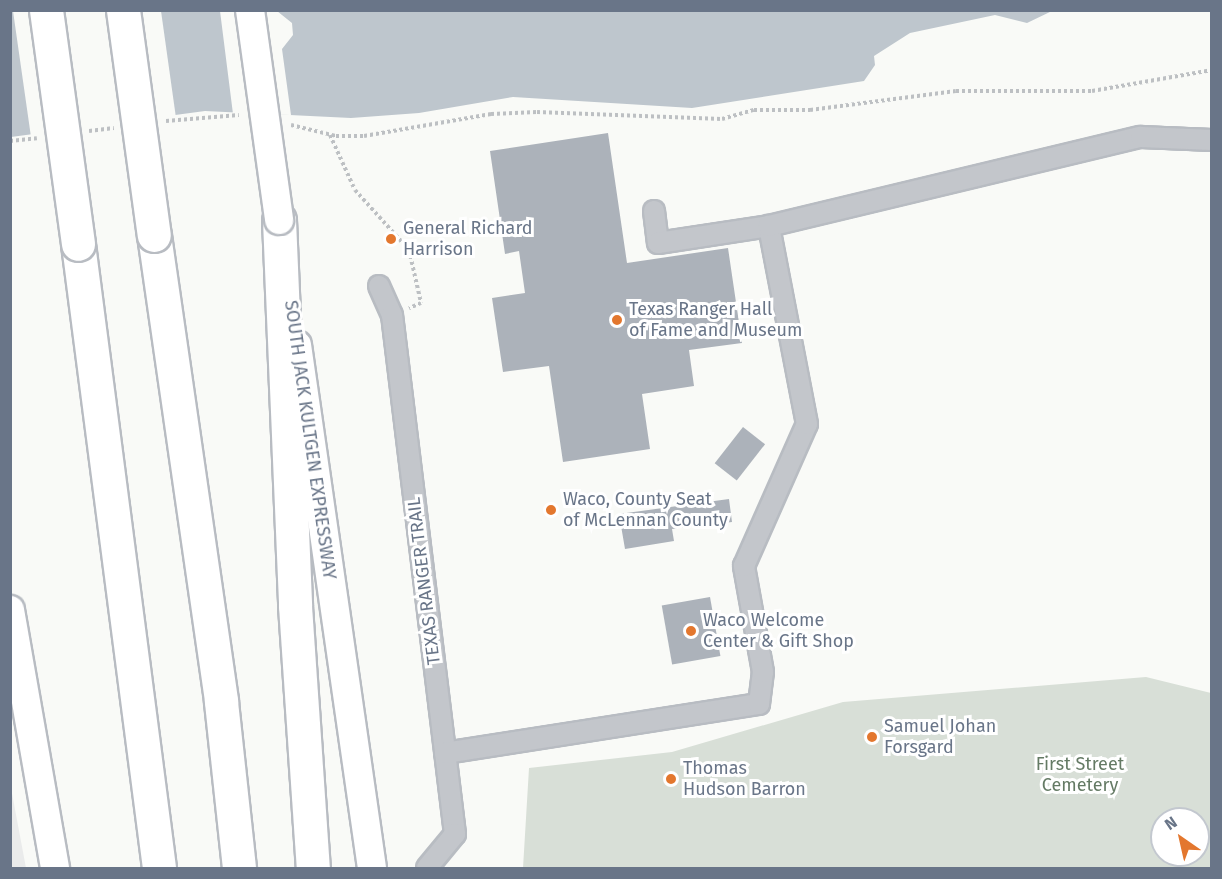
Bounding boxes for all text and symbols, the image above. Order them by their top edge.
place label: General Richard Harrison [403,218,533,260]
marker: General Richard Harrison [384,232,398,246]
street label: SOUTH JACK KULTGEN EXPRESSWAY [280,299,340,581]
place label: Texas Ranger Hall of Fame and Museum [629,299,802,342]
marker: Texas Ranger Hall of Fame and Museum [610,313,624,327]
place label: Waco, County Seat of McLennan County [563,489,728,532]
street label: TEXAS RANGER TRAIL [403,496,445,666]
marker: Waco, County Seat of McLennan County [544,503,558,517]
place label: Waco Welcome Center & Gift Shop [703,610,854,652]
marker: Waco Welcome Center & Gift Shop [684,624,698,638]
place label: Samuel Johan Forsgard [884,716,996,758]
marker: Samuel Johan Forsgard [865,730,879,744]
park label: First Street Cemetery [1036,754,1124,796]
place label: Thomas Hudson Barron [683,758,806,800]
marker: Thomas Hudson Barron [664,772,678,786]
north arrow [1150,807,1210,867]
text: N [1161,812,1180,834]

